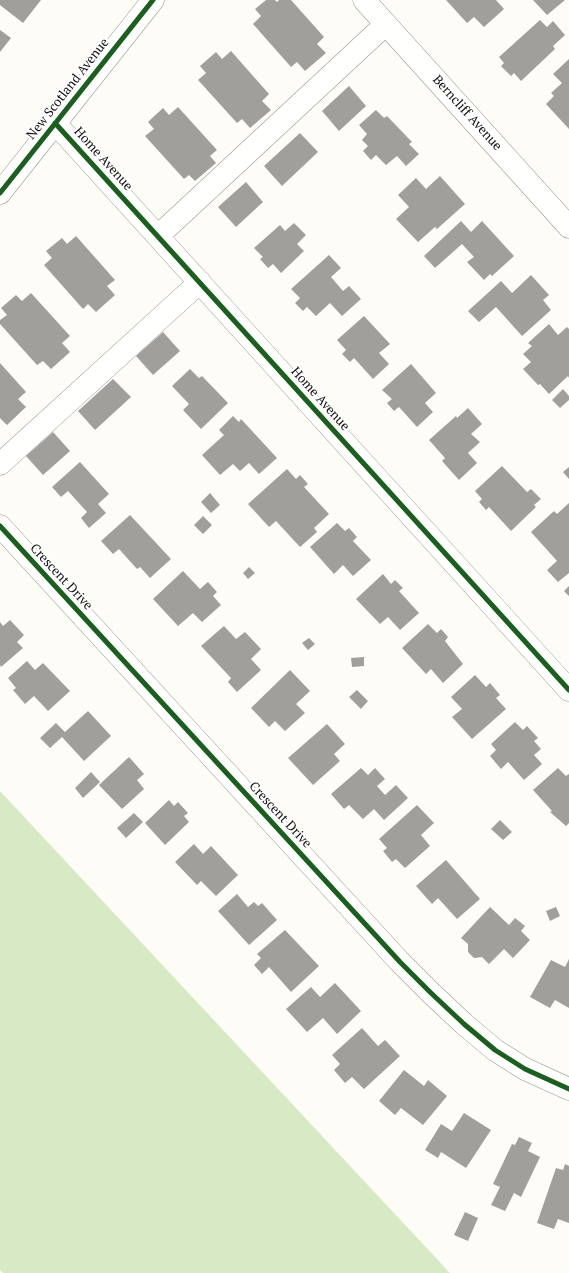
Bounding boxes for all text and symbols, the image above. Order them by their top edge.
street label: New Scotland Avenue [24,35,112,143]
street label: Berncliff Avenue [429,72,505,154]
street label: Home Avenue [70,124,136,194]
street label: Home Avenue [287,364,353,434]
street label: Crescent Drive [26,541,96,613]
street label: Crescent Drive [245,779,315,851]

